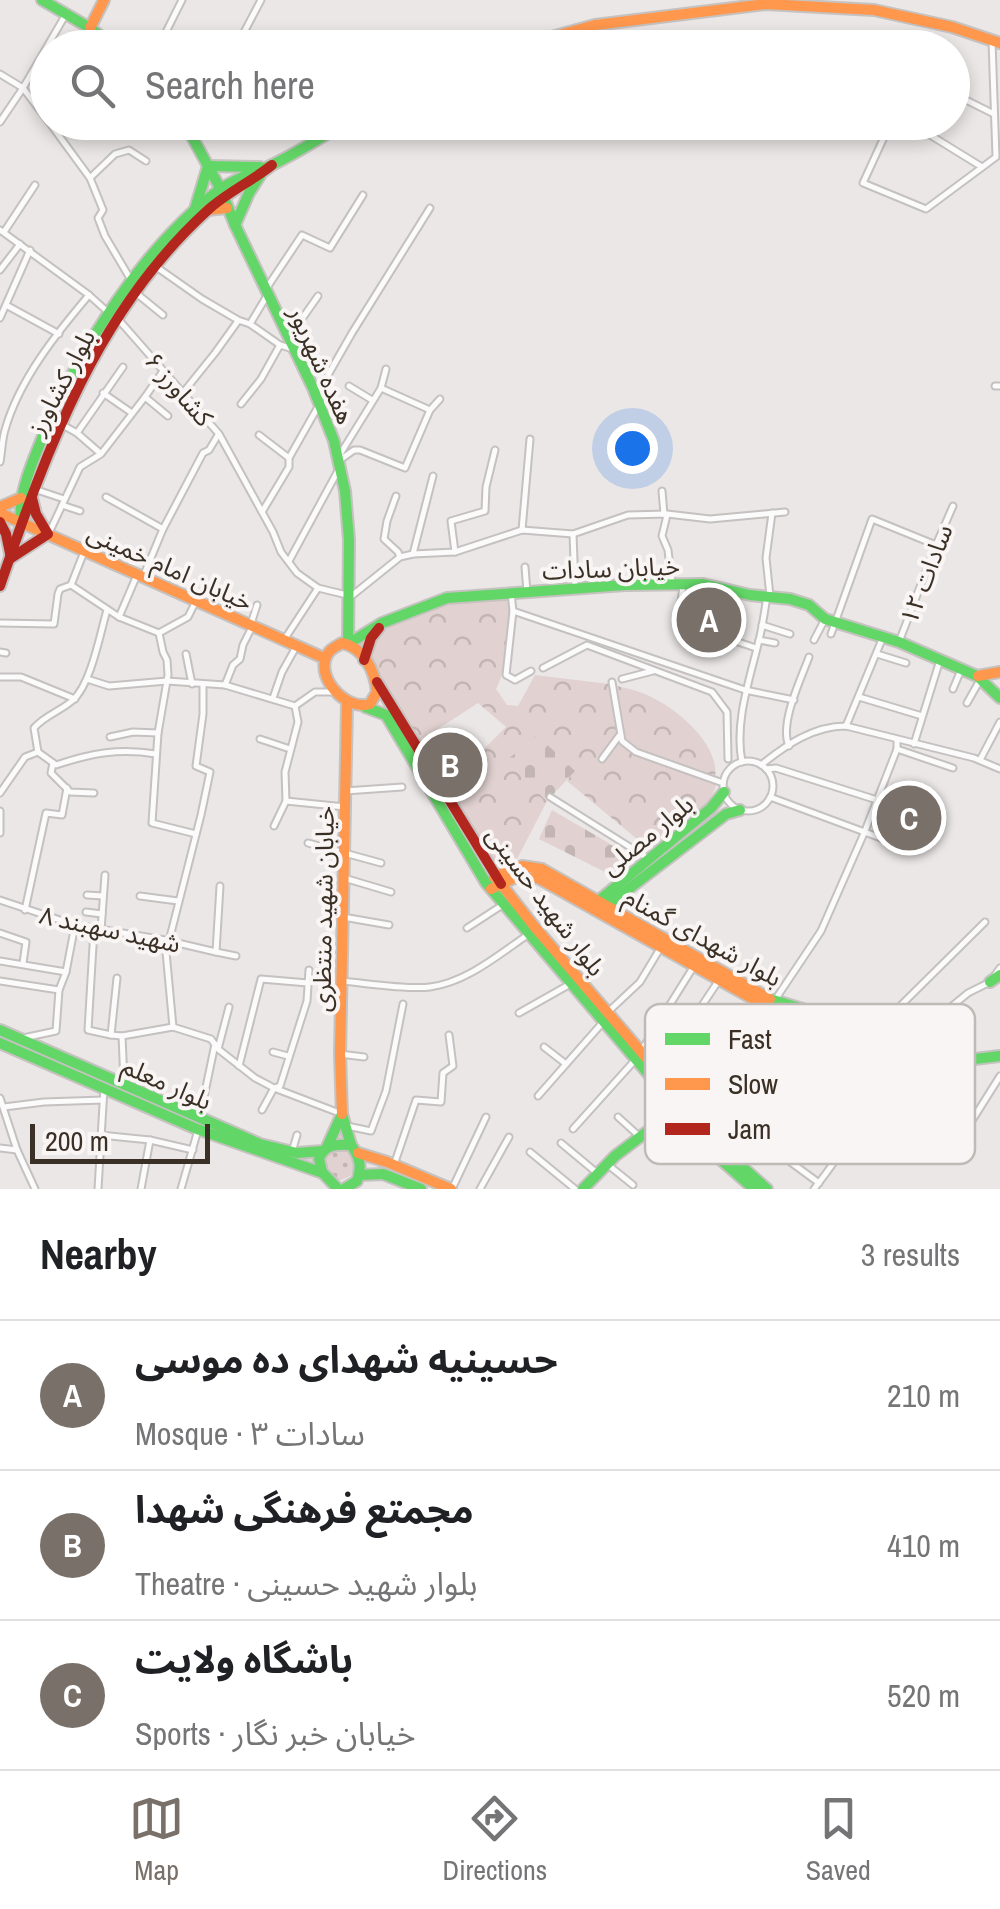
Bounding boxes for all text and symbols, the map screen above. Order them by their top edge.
search box [30,30,970,140]
icon: search [65,58,120,113]
text: Search here [145,60,315,111]
street label: هفده شهریور [280,300,363,429]
street label: بلوار کشاورز [18,323,103,442]
street label: کشاورز ۶ [137,344,221,434]
your location [607,423,658,474]
street label: خیابان امام خمینی [81,515,258,621]
street label: سادات ۱۲ [892,519,960,629]
street label: خیابان سادات [542,549,680,587]
pin: A [676,582,742,658]
pin: B [418,728,482,802]
pin: C [876,780,942,856]
street label: بلوار مصلی [594,787,700,883]
street label: خیابان شهید منتظری [304,806,342,1012]
street label: بلوار شهید حسینی [478,819,614,983]
street label: بلوار شهدای گمنام [616,880,788,997]
street label: شهید سهبند ۸ [36,897,184,961]
legend [645,1004,975,1164]
text: Fast [728,1020,772,1058]
street label: بلوار معلم [116,1048,217,1121]
text: Slow [728,1065,778,1103]
text: Jam [728,1110,771,1148]
scale bar [30,1119,210,1164]
text: 200 m [45,1122,109,1160]
text: Nearby [40,1226,157,1282]
text: 3 results [861,1233,960,1276]
text: حسینیه شهدای ده موسی [135,1334,558,1385]
text: A [63,1374,82,1417]
text: 210 m [887,1374,960,1417]
text: Mosque · سادات ۳ [135,1412,365,1455]
text: مجمتع فرهنگی شهدا [135,1484,474,1535]
text: B [63,1524,82,1567]
text: 410 m [887,1524,960,1567]
text: Theatre · بلوار شهید حسینی [135,1562,477,1605]
text: باشگاه ولایت [135,1634,353,1685]
text: C [63,1674,82,1717]
text: 520 m [887,1674,960,1717]
text: Sports · خیابان خبر نگار [135,1712,416,1755]
tab: Map [129,1791,184,1889]
tab: Directions [443,1791,547,1889]
tab: Saved [806,1791,871,1889]

